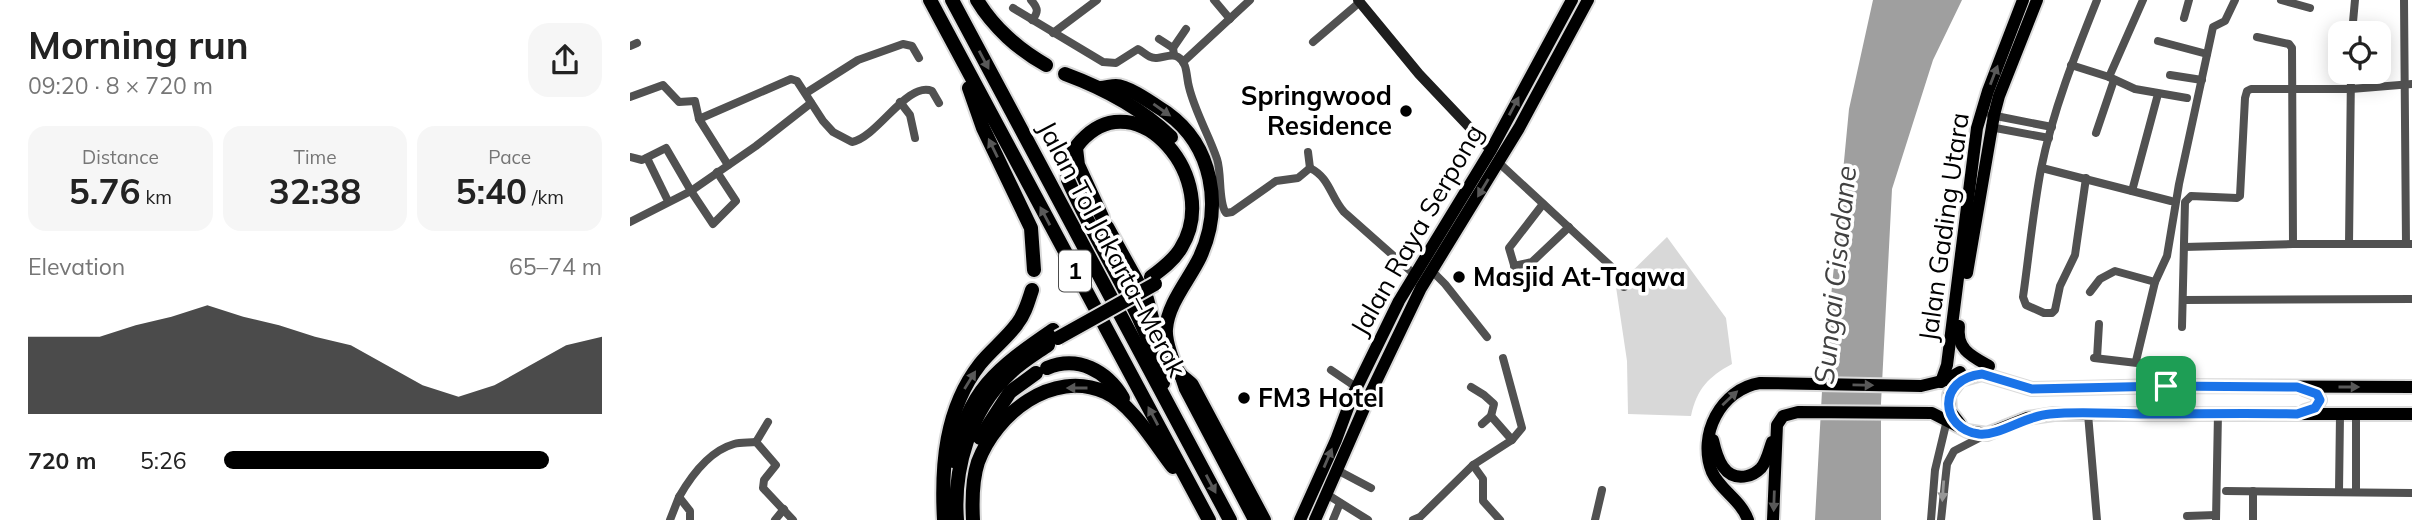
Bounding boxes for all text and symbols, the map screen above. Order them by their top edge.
text: Morning run [28,21,249,69]
map controls [2328,21,2391,84]
button: locate [2328,21,2391,84]
button: share [528,23,602,97]
one-way arrow [978,50,990,70]
one-way arrow [1989,64,2000,85]
text: 09:20 · 8 × 720 m [28,71,213,100]
place label: Springwood Residence [1241,79,1392,142]
one-way arrow [1508,96,1520,116]
one-way arrow [1153,103,1171,117]
marker: Springwood Residence [1398,103,1414,119]
street label: Jalan Gading Utara [1911,110,1976,343]
street label: Jalan Tol Jakarta–Merak [1031,115,1194,383]
street label: Jalan Raya Serpong [1343,118,1490,341]
one-way arrow [988,138,999,158]
text: Distance [82,145,159,169]
text: Time [293,145,337,169]
text: Pace [488,145,531,169]
water label: Sungai Cisadane [1806,164,1863,386]
text: 5.76 [69,169,140,213]
text: 32:38 [269,169,361,213]
text: 5:40 [455,169,527,213]
one-way arrow [1477,179,1489,198]
text: km [140,185,172,209]
text: /km [527,185,564,209]
one-way arrow [1040,206,1051,226]
road number: 1 [1059,250,1091,292]
text: Elevation [28,252,125,281]
text: 65–74 m [509,252,602,281]
place label: Masjid At-Taqwa [1473,260,1686,293]
marker: Masjid At-Taqwa [1451,269,1467,285]
pin [2136,356,2196,416]
icon: arrive [2147,367,2185,405]
one-way arrow [963,371,976,390]
one-way arrow [1853,380,1875,391]
place label: FM3 Hotel [1258,381,1384,414]
one-way arrow [2339,381,2361,393]
one-way arrow [1066,382,1088,394]
marker: FM3 Hotel [1236,390,1252,406]
one-way arrow [1721,390,1738,406]
one-way arrow [1147,407,1159,426]
text: 720 m [28,446,96,475]
text: 5:26 [140,446,187,475]
one-way arrow [1323,447,1334,468]
one-way arrow [1205,474,1217,493]
one-way arrow [1937,480,1948,502]
one-way arrow [1768,490,1779,512]

